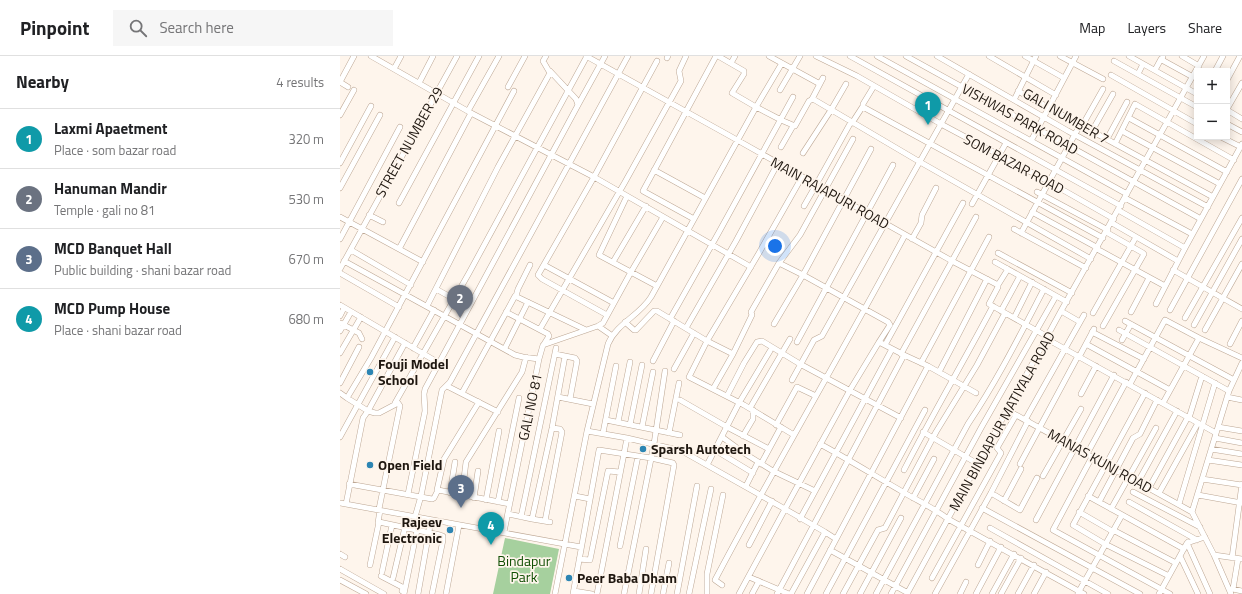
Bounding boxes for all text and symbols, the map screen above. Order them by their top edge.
search box [113,10,393,46]
text: Pinpoint [20,13,89,42]
text: Search here [159,16,234,39]
icon: search [127,17,149,39]
text: Map [1079,17,1105,38]
text: Layers [1127,17,1166,38]
text: Share [1188,17,1222,38]
map controls [1194,68,1230,140]
button: + [1194,68,1230,104]
text: Nearby [16,69,69,95]
text: 4 results [276,72,324,92]
street label: VISHWAS PARK ROAD [958,78,1082,159]
street label: GALI NUMBER 7 [1019,82,1113,149]
street label: STREET NUMBER 29 [369,83,448,201]
pin: 1 [915,92,941,125]
button: − [1194,104,1230,140]
text: Laxmi Apaetment [54,117,168,140]
street label: SOM BAZAR ROAD [960,128,1068,199]
text: 1 [25,129,33,149]
text: 320 m [288,129,324,149]
text: Place · som bazar road [54,140,176,160]
street label: MAIN RAJAPURI ROAD [767,151,893,234]
text: Hanuman Mandir [54,177,167,200]
text: 2 [25,189,33,209]
text: 530 m [288,189,324,209]
text: Temple · gali no 81 [54,200,155,220]
your location [765,236,785,256]
text: MCD Banquet Hall [54,237,172,260]
text: 3 [25,249,33,269]
text: 670 m [288,249,324,269]
text: Public building · shani bazar road [54,260,231,280]
pin: 2 [447,285,473,318]
text: MCD Pump House [54,297,170,320]
text: 4 [25,309,33,329]
text: 680 m [288,309,324,329]
text: Place · shani bazar road [54,320,182,340]
street label: MAIN BINDAPUR MATIYALA ROAD [943,327,1060,514]
place label: Fouji Model School [378,353,449,390]
marker: Fouji Model School [365,367,375,377]
street label: GALI NO 81 [512,372,547,442]
street label: MANAS KUNJ ROAD [1044,423,1157,498]
place label: Sparsh Autotech [651,438,751,459]
marker: Sparsh Autotech [638,444,648,454]
place label: Open Field [378,454,442,475]
marker: Open Field [365,460,375,470]
pin: 3 [448,475,474,508]
place label: Rajeev Electronic [382,511,442,548]
pin: 4 [478,512,504,545]
marker: Rajeev Electronic [445,525,455,535]
park label: Bindapur Park [497,550,551,587]
place label: Peer Baba Dham [577,567,677,588]
marker: Peer Baba Dham [564,573,574,583]

